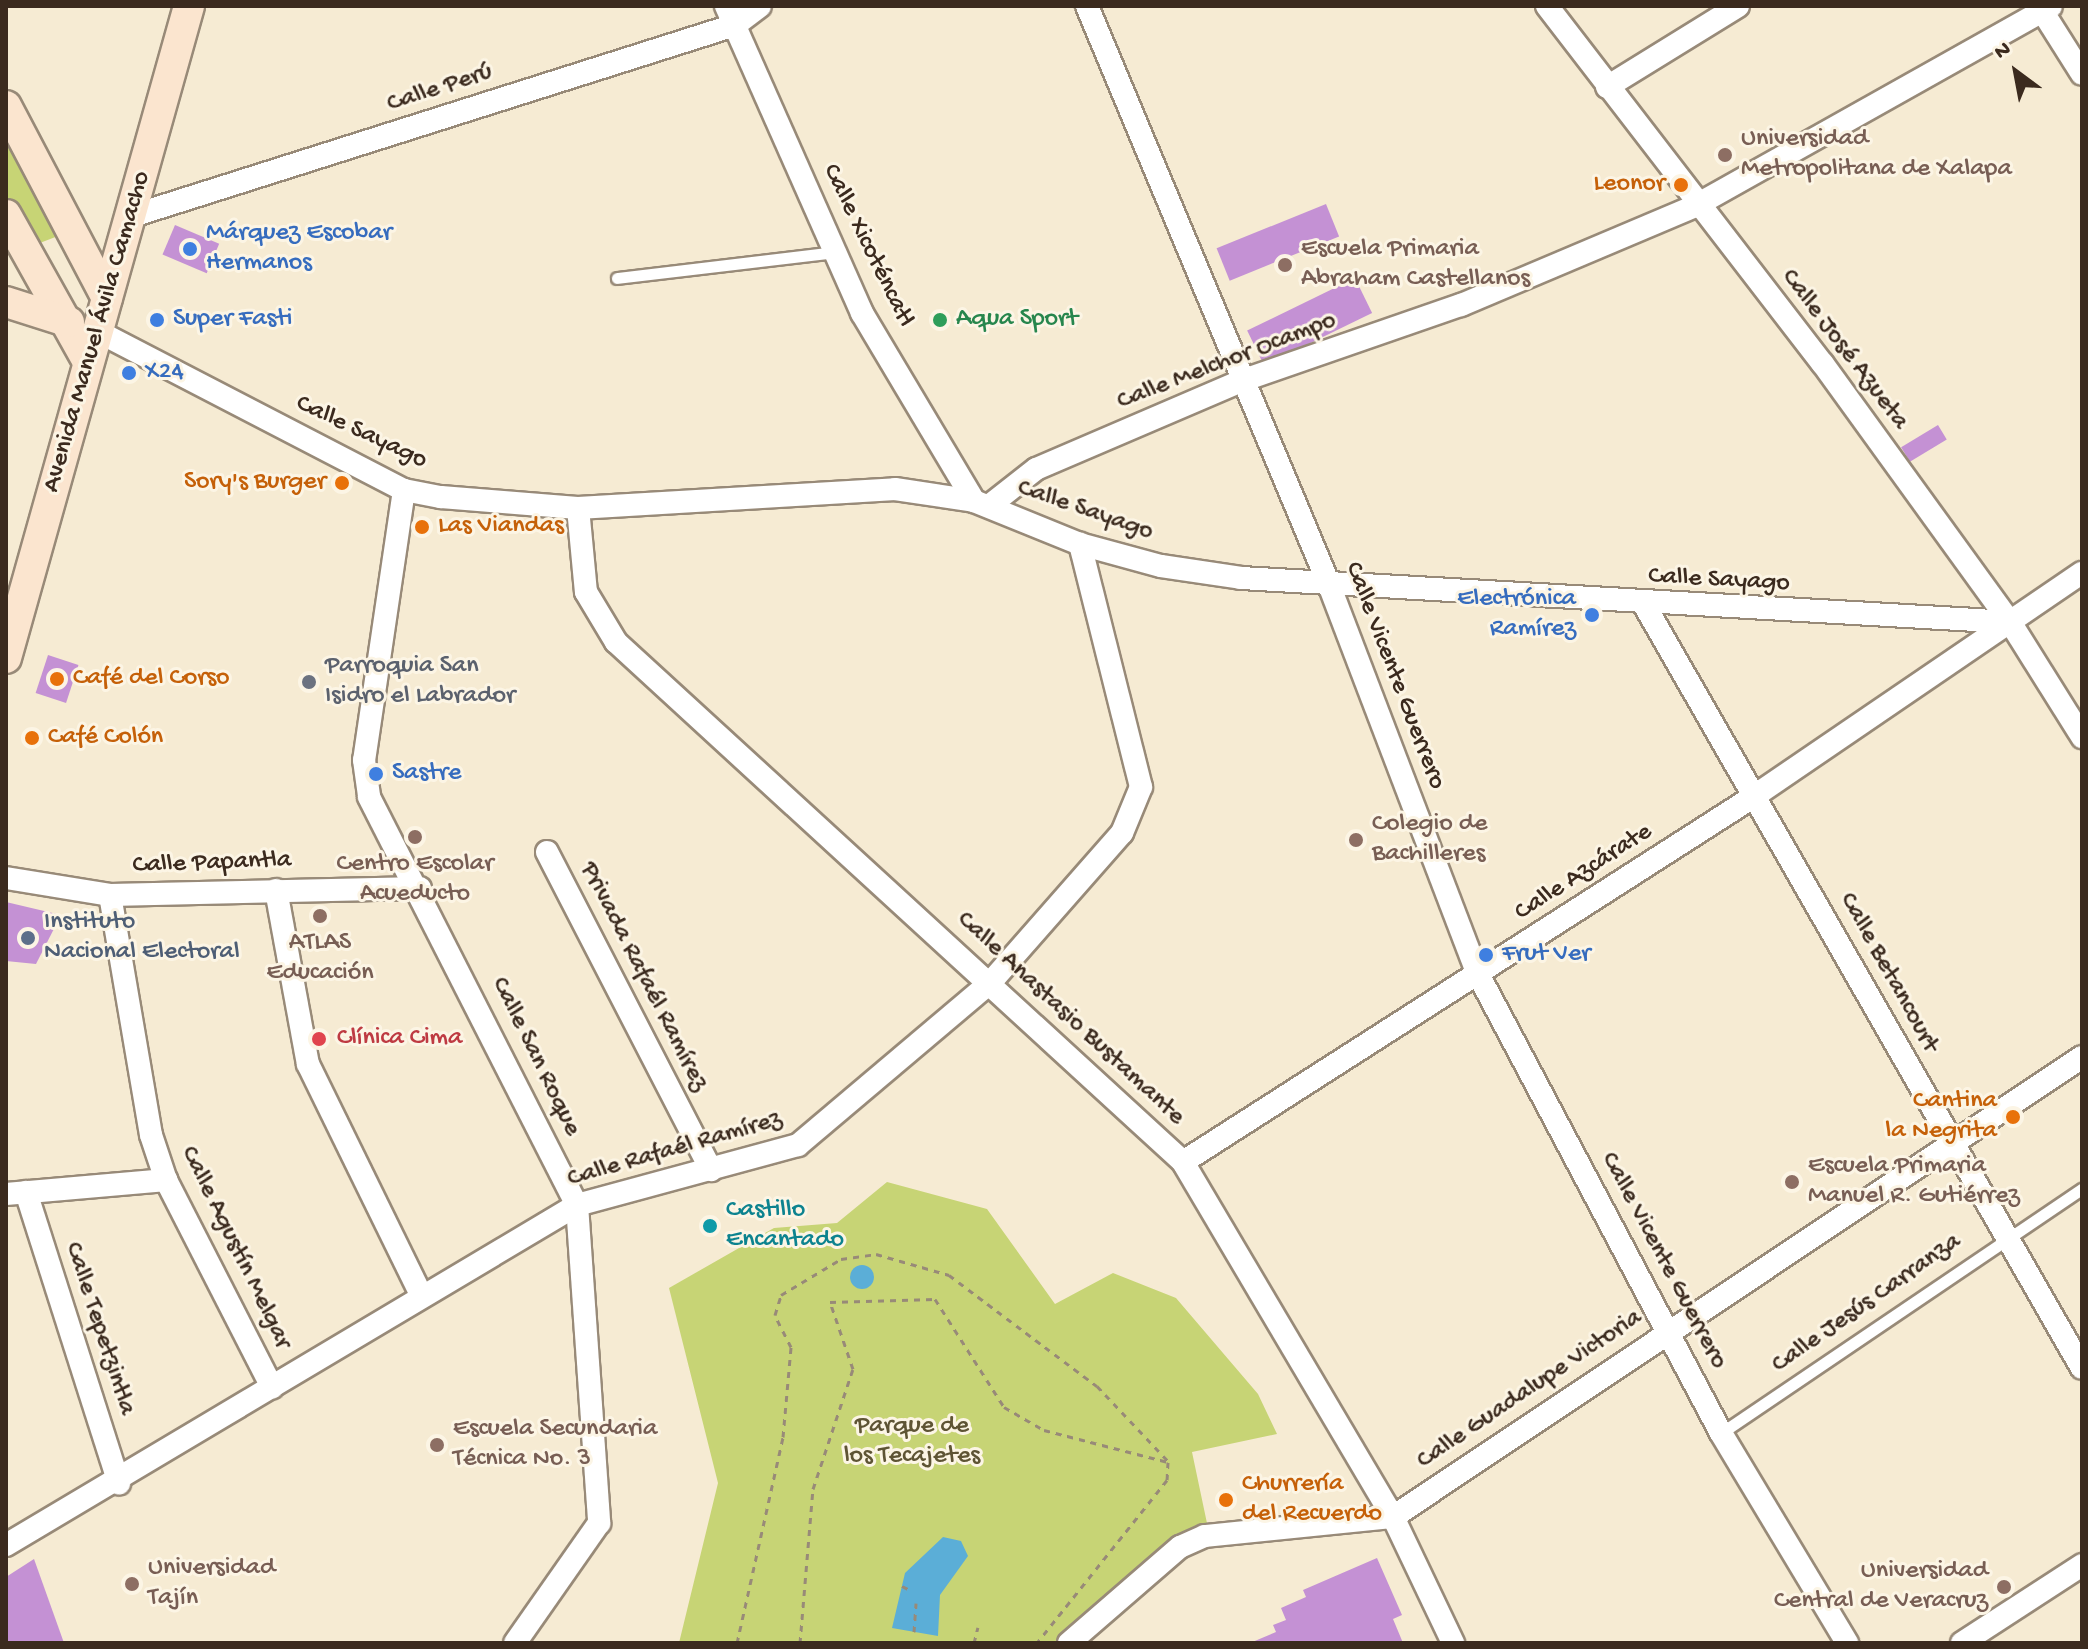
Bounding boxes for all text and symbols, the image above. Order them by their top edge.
north arrow [1976,32,2056,112]
text: N [1990,37,2016,66]
street label: Calle Perú [383,57,497,121]
place label: Universidad Metropolitana de Xalapa [1741,124,2012,186]
marker: Universidad Metropolitana de Xalapa [1716,146,1734,164]
street label: Calle Xicoténcatl [814,159,920,333]
street label: Avenida Manuel Ávila Camacho [37,168,159,496]
place label: Leonor [1594,169,1665,201]
marker: Leonor [1672,176,1690,194]
place label: Márquez Escobar Hermanos [206,218,392,280]
place label: Escuela Primaria Abraham Castellanos [1301,234,1530,296]
marker: Márquez Escobar Hermanos [181,240,199,258]
marker: Escuela Primaria Abraham Castellanos [1276,256,1294,274]
street label: Calle José Azueta [1773,263,1915,437]
place label: Super Fasti [173,304,292,336]
place label: Aqua Sport [956,304,1078,336]
street label: Calle Melchor Ocampo [1113,306,1341,418]
marker: Super Fasti [148,311,166,329]
marker: Aqua Sport [931,311,949,329]
place label: X24 [145,357,184,389]
marker: X24 [120,364,138,382]
street label: Calle Sayago [290,389,432,477]
place label: Sory's Burger [184,467,326,499]
street label: Calle Sayago [1013,473,1157,549]
marker: Sory's Burger [333,474,351,492]
place label: Las Viandas [438,511,564,543]
marker: Las Viandas [413,518,431,536]
street label: Calle Vicente Guerrero [1336,558,1452,794]
street label: Calle Sayago [1647,562,1791,600]
place label: Electrónica Ramírez [1457,584,1576,646]
marker: Electrónica Ramírez [1583,606,1601,624]
place label: Parroquia San Isidro el Labrador [325,651,515,712]
place label: Café del Corso [73,663,229,695]
marker: Café del Corso [48,670,66,688]
marker: Parroquia San Isidro el Labrador [300,673,318,691]
place label: Café Colón [48,722,163,754]
marker: Café Colón [23,729,41,747]
place label: Sastre [392,758,461,790]
marker: Sastre [367,765,385,783]
place label: Colegio de Bachilleres [1372,809,1487,870]
street label: Calle Azcárate [1510,817,1658,929]
marker: Centro Escolar Acueducto [406,828,424,846]
marker: Colegio de Bachilleres [1347,831,1365,849]
street label: Calle Papantla [132,846,292,882]
place label: Centro Escolar Acueducto [337,849,493,910]
street label: Privada Rafaél Ramírez [572,857,714,1097]
street label: Calle Betancourt [1831,888,1945,1058]
street label: Calle Anastasio Bustamante [949,905,1191,1133]
place label: Instituto Nacional Electoral [44,907,240,968]
marker: ATLAS Educación [311,907,329,925]
place label: ATLAS Educación [266,928,374,990]
marker: Instituto Nacional Electoral [19,929,37,947]
place label: Frut Ver [1502,939,1591,971]
marker: Frut Ver [1477,946,1495,964]
street label: Calle San Roque [483,972,587,1142]
place label: Clínica Cima [337,1023,462,1055]
marker: Clínica Cima [308,1028,330,1050]
place label: Cantina la Negrita [1886,1086,1997,1148]
street label: Calle Rafaél Ramírez [564,1104,786,1196]
marker: Cantina la Negrita [2004,1108,2022,1126]
street label: Calle Agustín Melgar [172,1141,298,1355]
street label: Calle Vicente Guerrero [1593,1147,1733,1375]
place label: Escuela Primaria Manuel R. Gutiérrez [1808,1151,2020,1212]
marker: Escuela Primaria Manuel R. Gutiérrez [1783,1173,1801,1191]
place label: Castillo Encantado [726,1195,844,1256]
marker: Castillo Encantado [701,1217,719,1235]
street label: Calle Jesús Carranza [1766,1227,1968,1381]
street label: Calle Tepetzintla [56,1239,142,1419]
street label: Calle Guadalupe Victoria [1411,1303,1649,1477]
park label: Parque de los Tecajetes [844,1411,980,1472]
place label: Escuela Secundaria Técnica No. 3 [453,1414,657,1476]
marker: Escuela Secundaria Técnica No. 3 [428,1436,446,1454]
place label: Churrería del Recuerdo [1242,1469,1382,1530]
marker: Churrería del Recuerdo [1217,1491,1235,1509]
place label: Universidad Tajín [148,1553,275,1614]
place label: Universidad Central de Veracruz [1774,1556,1988,1618]
marker: Universidad Tajín [123,1575,141,1593]
marker: Universidad Central de Veracruz [1995,1578,2013,1596]

